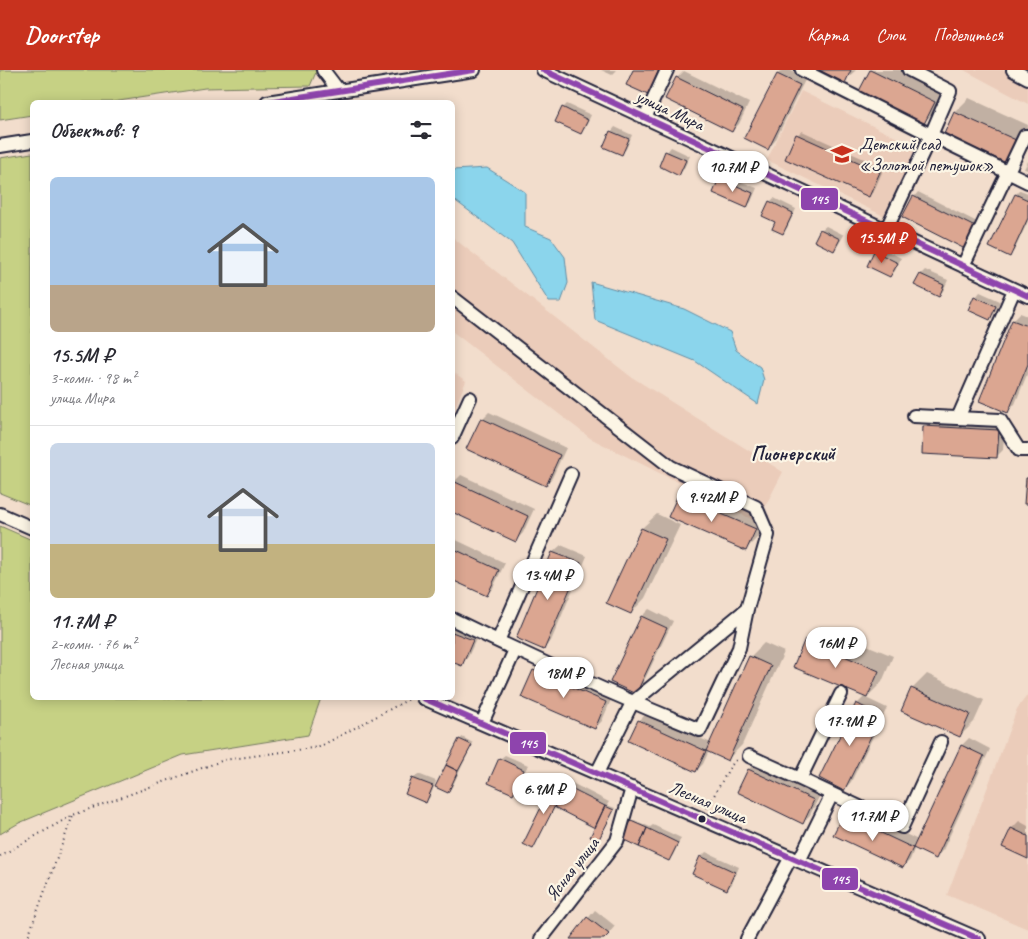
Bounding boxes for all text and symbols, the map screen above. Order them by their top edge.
text: Doorstep [25,20,99,50]
text: Карта [807,24,848,46]
text: Слои [876,24,905,46]
text: Поделиться [933,24,1003,46]
street label: улица Мира [632,84,709,136]
icon: filters [407,116,435,144]
text: Объектов: 9 [50,117,138,143]
place label: Детский сад «Золотой петушок» [859,133,994,176]
school or university icon: Детский сад «Золотой петушок» [829,141,855,167]
pin: 10.7M ₽ [687,150,779,193]
text: 10.7M ₽ [709,157,757,177]
line badge: 145 [800,187,839,211]
text: 145 [810,191,830,208]
icon: home [198,210,288,300]
pin: 15.5M ₽ [836,222,928,264]
text: 15.5M ₽ [858,228,906,248]
text: 15.5M ₽ [50,342,113,368]
text: 3-комн. · 98 m² [50,368,136,388]
text: улица Мира [50,388,114,408]
district label: Пионерский [751,441,837,466]
icon: home [198,475,288,565]
pin: 9.42M ₽ [666,480,758,523]
text: 9.42M ₽ [688,487,736,507]
pin: 13.4M ₽ [502,558,594,601]
text: 13.4M ₽ [524,565,572,585]
text: 11.7M ₽ [50,608,114,634]
pin: 16M ₽ [801,626,871,669]
text: 16M ₽ [817,633,855,653]
text: 2-комн. · 76 m² [50,634,136,654]
text: Лесная улица [50,654,123,674]
pin: 18M ₽ [529,656,599,699]
text: 18M ₽ [545,663,583,683]
pin: 17.9M ₽ [804,704,896,747]
text: 17.9M ₽ [826,711,874,731]
line badge: 145 [509,731,547,755]
text: 145 [519,735,539,752]
pin: 6.9M ₽ [503,772,585,815]
street label: Лесная улица [666,776,752,829]
text: 6.9M ₽ [523,779,565,799]
pin: 11.7M ₽ [827,800,919,842]
text: 11.7M ₽ [849,806,897,826]
unlabelled marker [697,814,707,824]
street label: Ясная улица [540,831,605,905]
line badge: 145 [821,867,859,891]
text: 145 [831,871,851,888]

